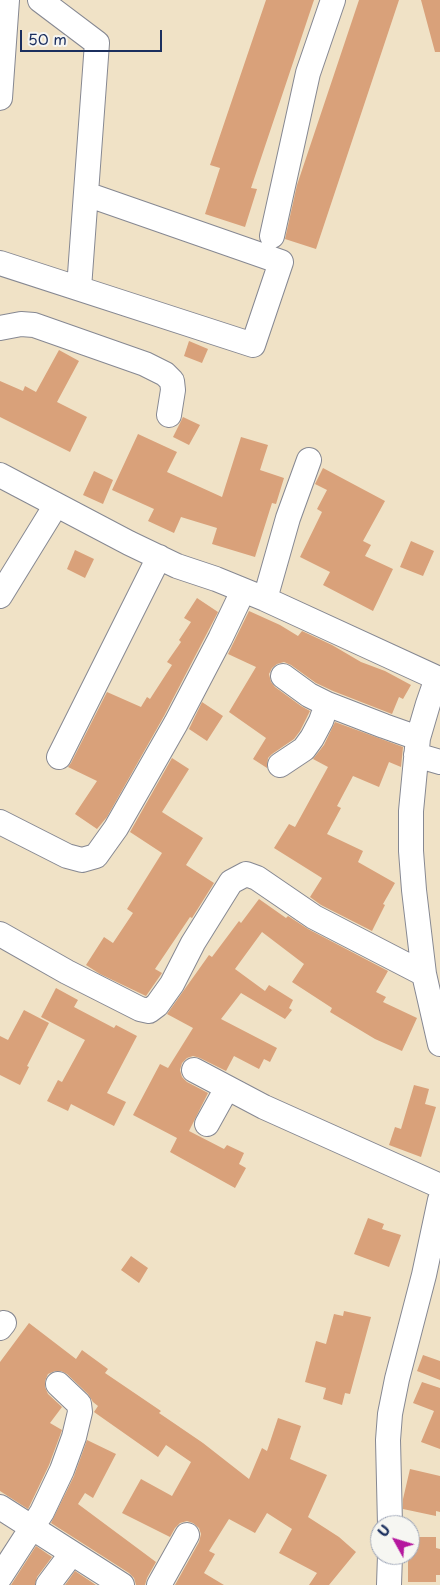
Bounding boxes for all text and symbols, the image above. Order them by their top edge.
scale bar [22,20,165,52]
text: 50 m [28,27,67,50]
north arrow [370,1515,420,1565]
text: U [372,1520,395,1542]

